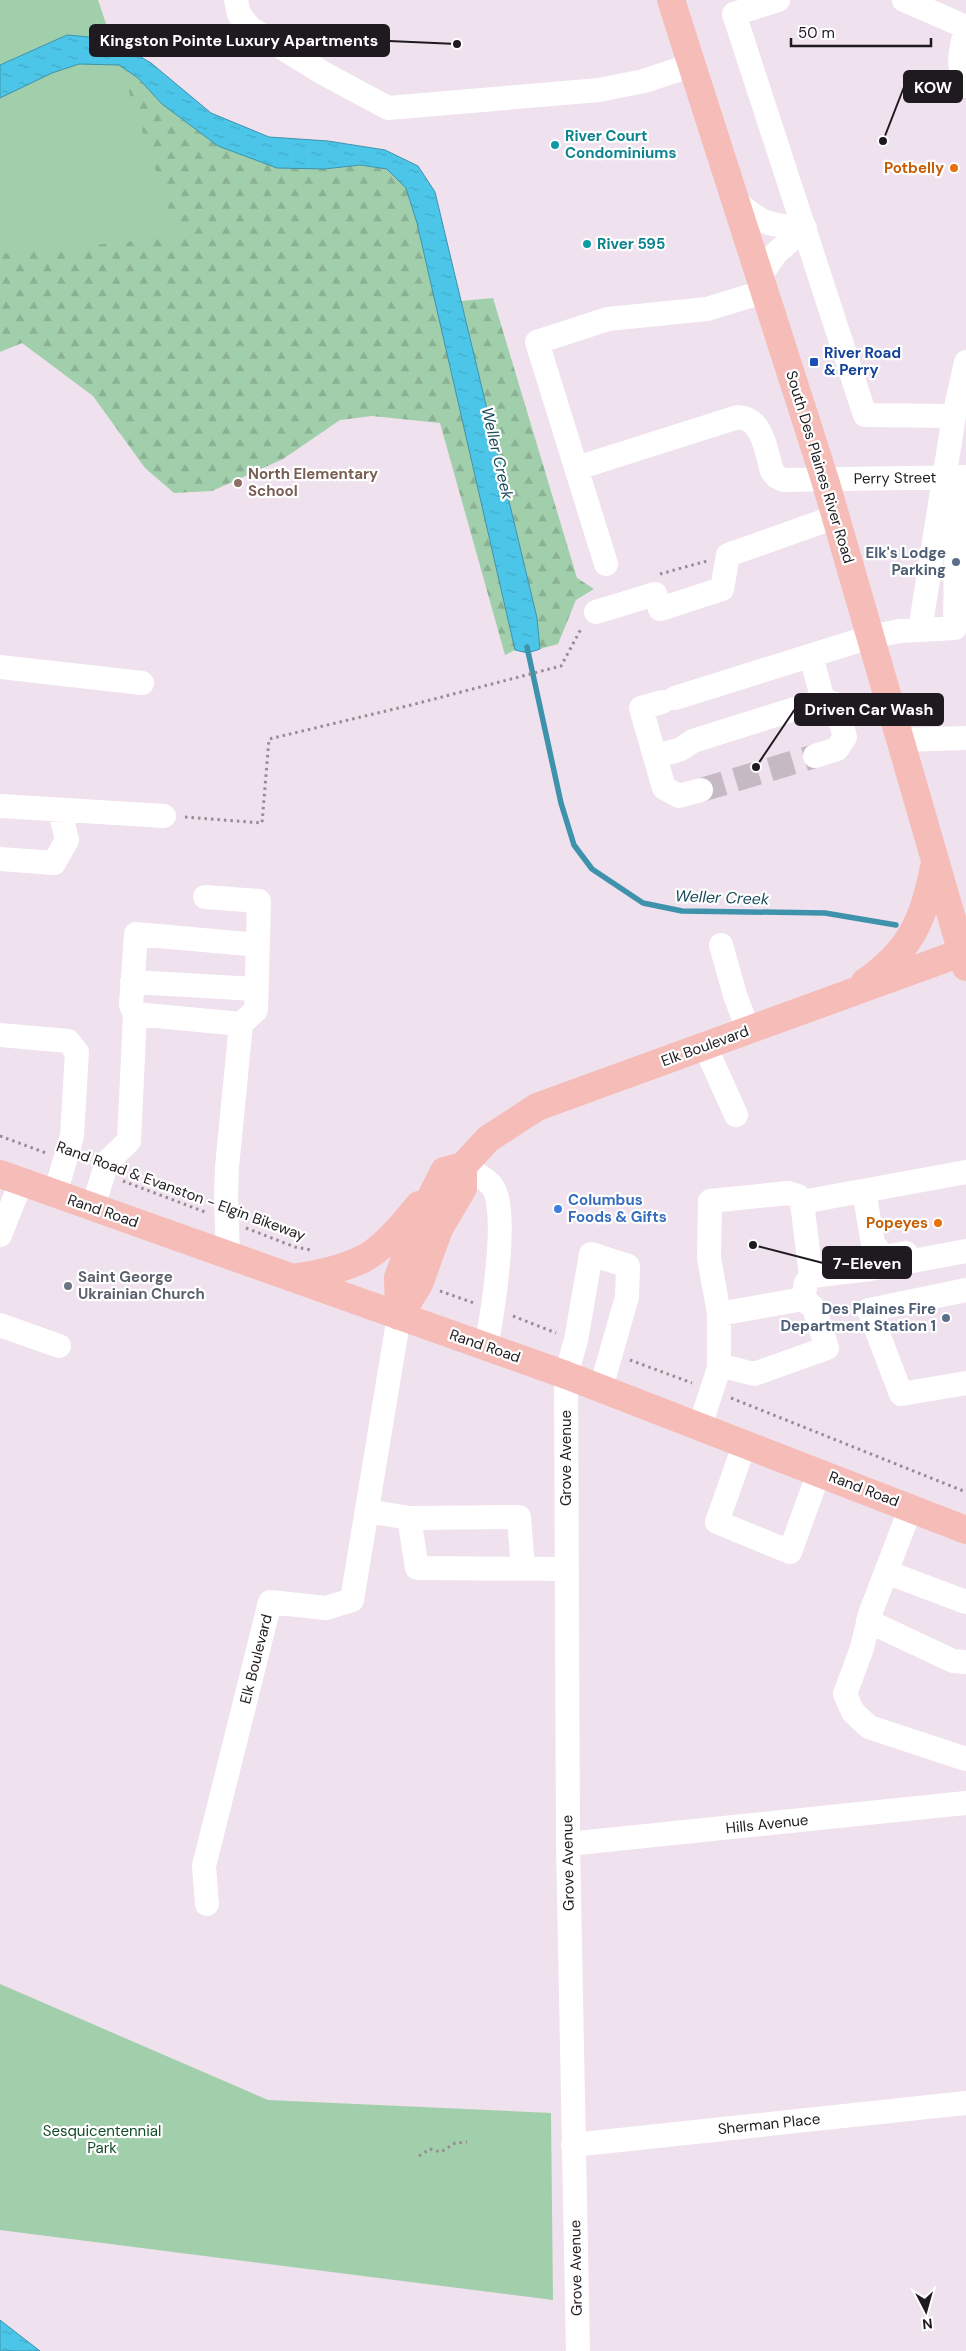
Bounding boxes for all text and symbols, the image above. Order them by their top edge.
scale bar [791,15,931,47]
text: 50 m [798,23,835,43]
callout: Kingston Pointe Luxury Apartments [90,25,389,56]
text: Kingston Pointe Luxury Apartments [100,30,378,51]
callout: KOW [904,71,962,102]
text: KOW [914,77,952,98]
place label: River Court Condominiums [565,126,676,163]
marker: River Court Condominiums [549,139,561,151]
place label: Potbelly [884,158,944,178]
marker: Potbelly [948,162,960,174]
place label: River 595 [597,234,665,254]
marker: River 595 [581,238,593,250]
place label: River Road & Perry [824,343,901,380]
marker: River Road & Perry [808,356,820,368]
street label: South Des Plaines River Road [781,368,859,566]
water label: Weller Creek [477,405,519,502]
place label: North Elementary School [248,464,378,501]
street label: Perry Street [853,467,937,489]
marker: North Elementary School [232,477,244,489]
place label: Elk's Lodge Parking [865,543,946,580]
marker: Elk's Lodge Parking [950,556,962,568]
callout: Driven Car Wash [795,694,943,725]
text: Driven Car Wash [805,699,933,720]
water label: Weller Creek [675,885,770,910]
street label: Elk Boulevard [658,1021,752,1071]
street label: Rand Road & Evanston - Elgin Bikeway [54,1137,308,1245]
street label: Rand Road [65,1190,141,1232]
place label: Columbus Foods & Gifts [568,1190,667,1227]
marker: Columbus Foods & Gifts [552,1203,564,1215]
place label: Popeyes [866,1213,928,1233]
marker: Popeyes [932,1217,944,1229]
callout: 7-Eleven [823,1247,911,1278]
text: 7-Eleven [833,1253,901,1274]
place label: Saint George Ukrainian Church [78,1267,205,1304]
marker: Saint George Ukrainian Church [62,1280,74,1292]
place label: Des Plaines Fire Department Station 1 [780,1299,936,1336]
marker: Des Plaines Fire Department Station 1 [940,1312,952,1324]
street label: Rand Road [447,1325,523,1367]
street label: Grove Avenue [556,1410,576,1506]
street label: Rand Road [826,1466,902,1512]
street label: Elk Boulevard [235,1612,277,1706]
street label: Hills Avenue [725,1810,809,1838]
street label: Grove Avenue [557,1815,579,1911]
street label: Sherman Place [717,2109,821,2139]
park label: Sesquicentennial Park [43,2121,161,2158]
street label: Grove Avenue [565,2220,587,2316]
north arrow [901,2286,951,2336]
text: N [921,2314,933,2333]

